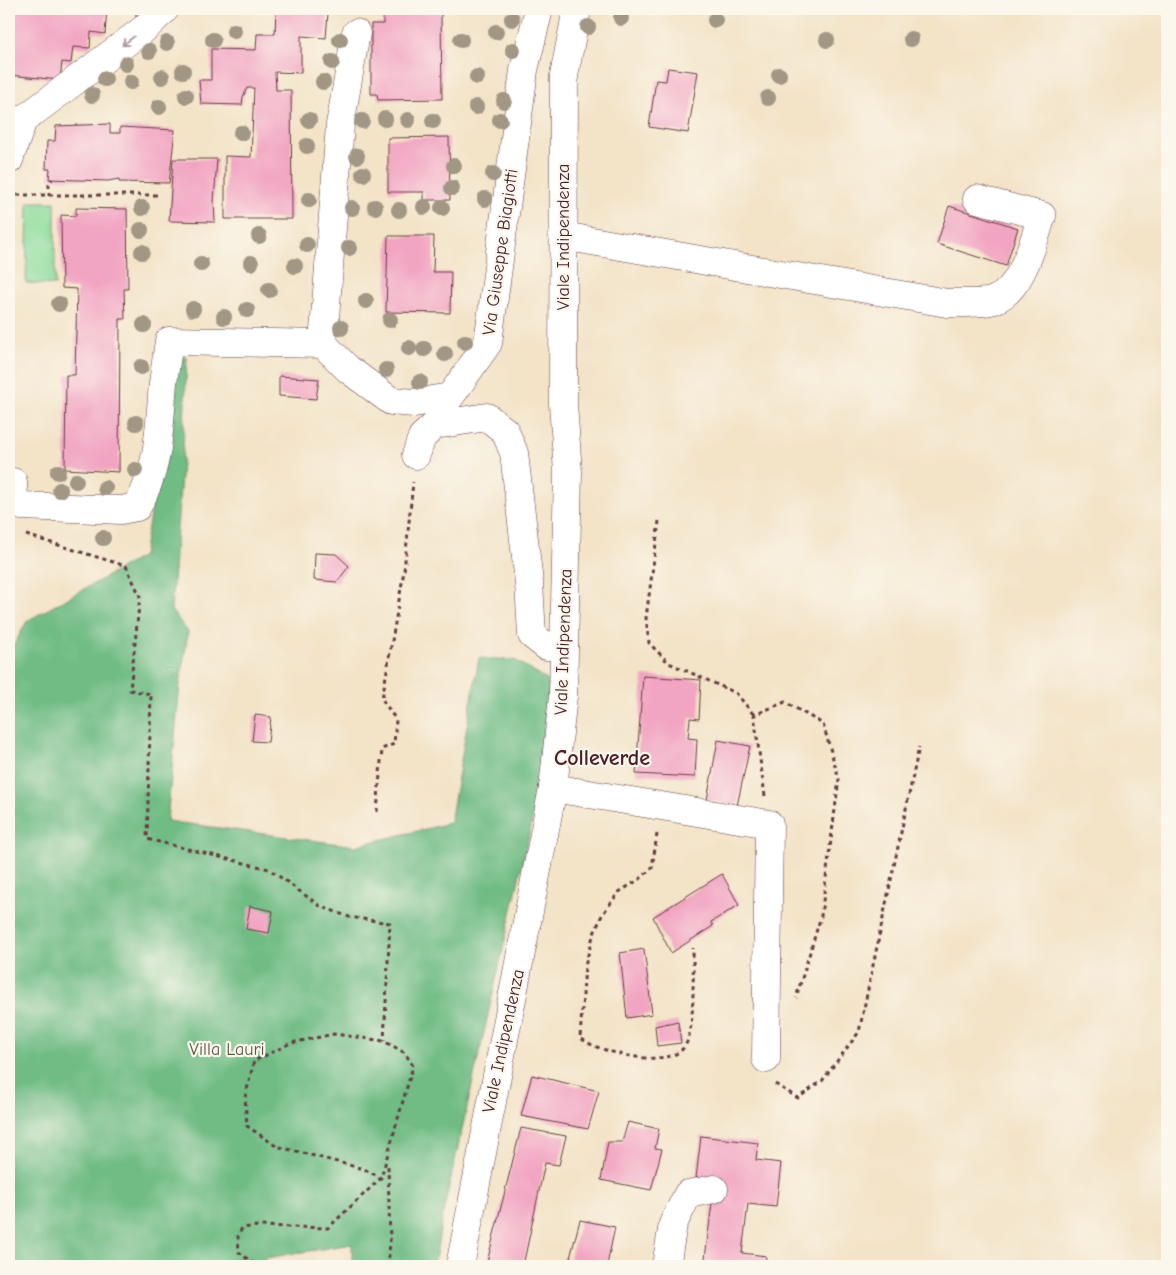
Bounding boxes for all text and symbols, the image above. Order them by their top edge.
one-way arrow [121,36,135,46]
street label: Viale Indipendenza [553,164,574,310]
street label: Via Giuseppe Biagiotti [478,168,523,337]
street label: Viale Indipendenza [550,569,577,716]
district label: Colleverde [554,745,650,771]
street label: Viale Indipendenza [478,967,529,1115]
park label: Villa Lauri [189,1039,265,1060]

